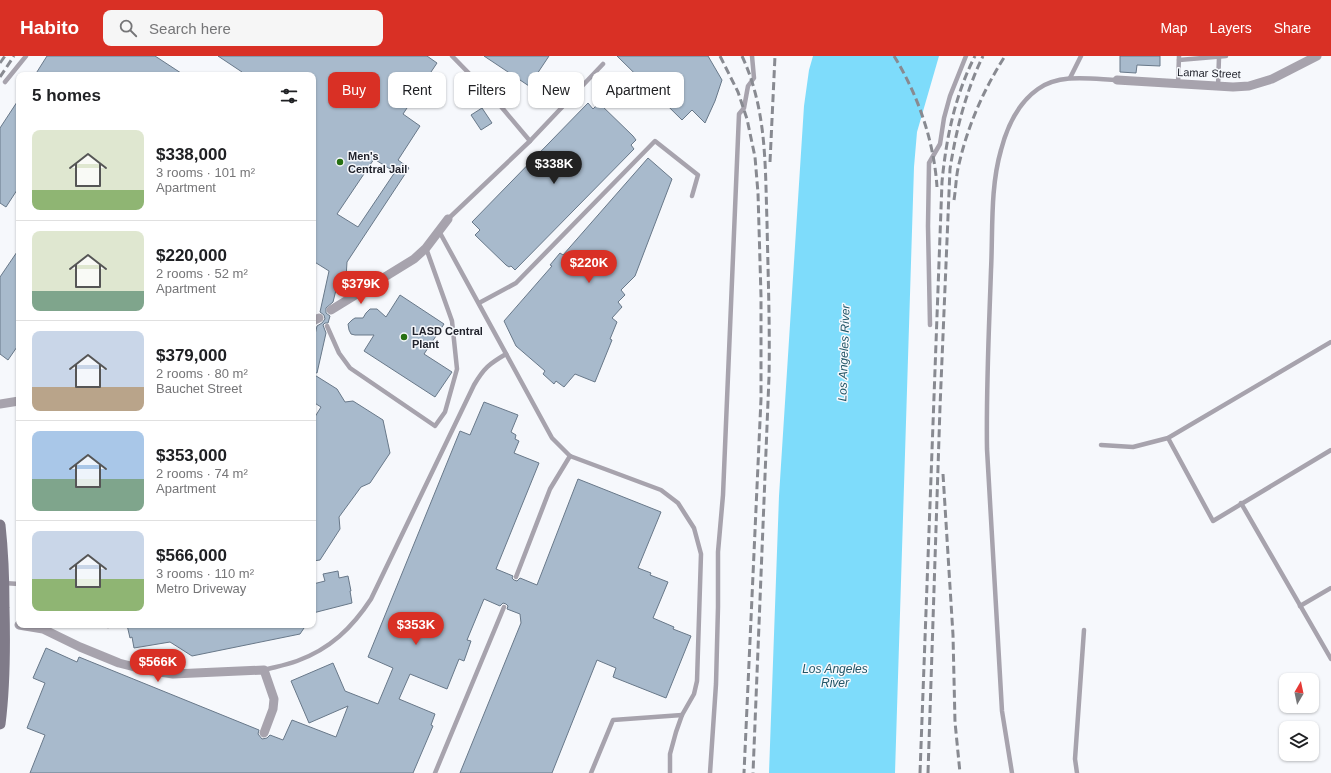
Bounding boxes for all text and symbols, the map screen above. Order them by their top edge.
search box [103,10,383,46]
text: Habito [20,17,79,38]
icon: search [117,17,139,39]
text: Search here [149,20,231,37]
text: Map [1160,20,1188,36]
text: Layers [1210,20,1252,36]
text: Share [1274,20,1311,36]
street label: Lamar Street [1177,66,1241,80]
chip: Buy [328,72,380,108]
chip: Rent [388,72,446,108]
chip: Filters [454,72,520,108]
chip: New [528,72,584,108]
chip: Apartment [592,72,684,108]
icon: filters [278,85,300,107]
text: 5 homes [32,86,101,105]
text: $338,000 [156,145,227,164]
icon: home [64,146,112,194]
place label: Men's Central Jail [348,150,407,175]
pin: $338K [526,151,582,185]
text: $338K [535,156,573,171]
marker: Men's Central Jail [335,157,345,167]
text: 3 rooms · 101 m² [156,165,255,180]
text: Apartment [156,180,216,195]
text: $220,000 [156,246,227,265]
icon: home [64,247,112,295]
pin: $220K [561,250,617,284]
text: $220K [570,255,608,270]
text: 2 rooms · 52 m² [156,266,248,281]
pin: $379K [333,271,389,305]
text: $379K [342,276,380,291]
text: Apartment [156,281,216,296]
water label: Los Angeles River [835,303,853,402]
place label: LASD Central Plant [412,325,483,350]
marker: LASD Central Plant [399,332,409,342]
text: $379,000 [156,346,227,365]
icon: home [64,347,112,395]
text: 2 rooms · 80 m² [156,366,248,381]
text: Bauchet Street [156,381,242,396]
text: $353,000 [156,446,227,465]
icon: home [64,447,112,495]
text: 2 rooms · 74 m² [156,466,248,481]
text: Apartment [156,481,216,496]
text: $566,000 [156,546,227,565]
icon: home [64,547,112,595]
text: 3 rooms · 110 m² [156,566,254,581]
text: Metro Driveway [156,581,246,596]
pin: $353K [388,612,444,646]
text: $353K [397,617,435,632]
pin: $566K [130,649,186,683]
text: $566K [139,654,177,669]
water label: Los Angeles River [802,662,868,690]
north arrow [1279,673,1319,713]
map controls [1279,673,1319,761]
button: layers [1279,721,1319,761]

